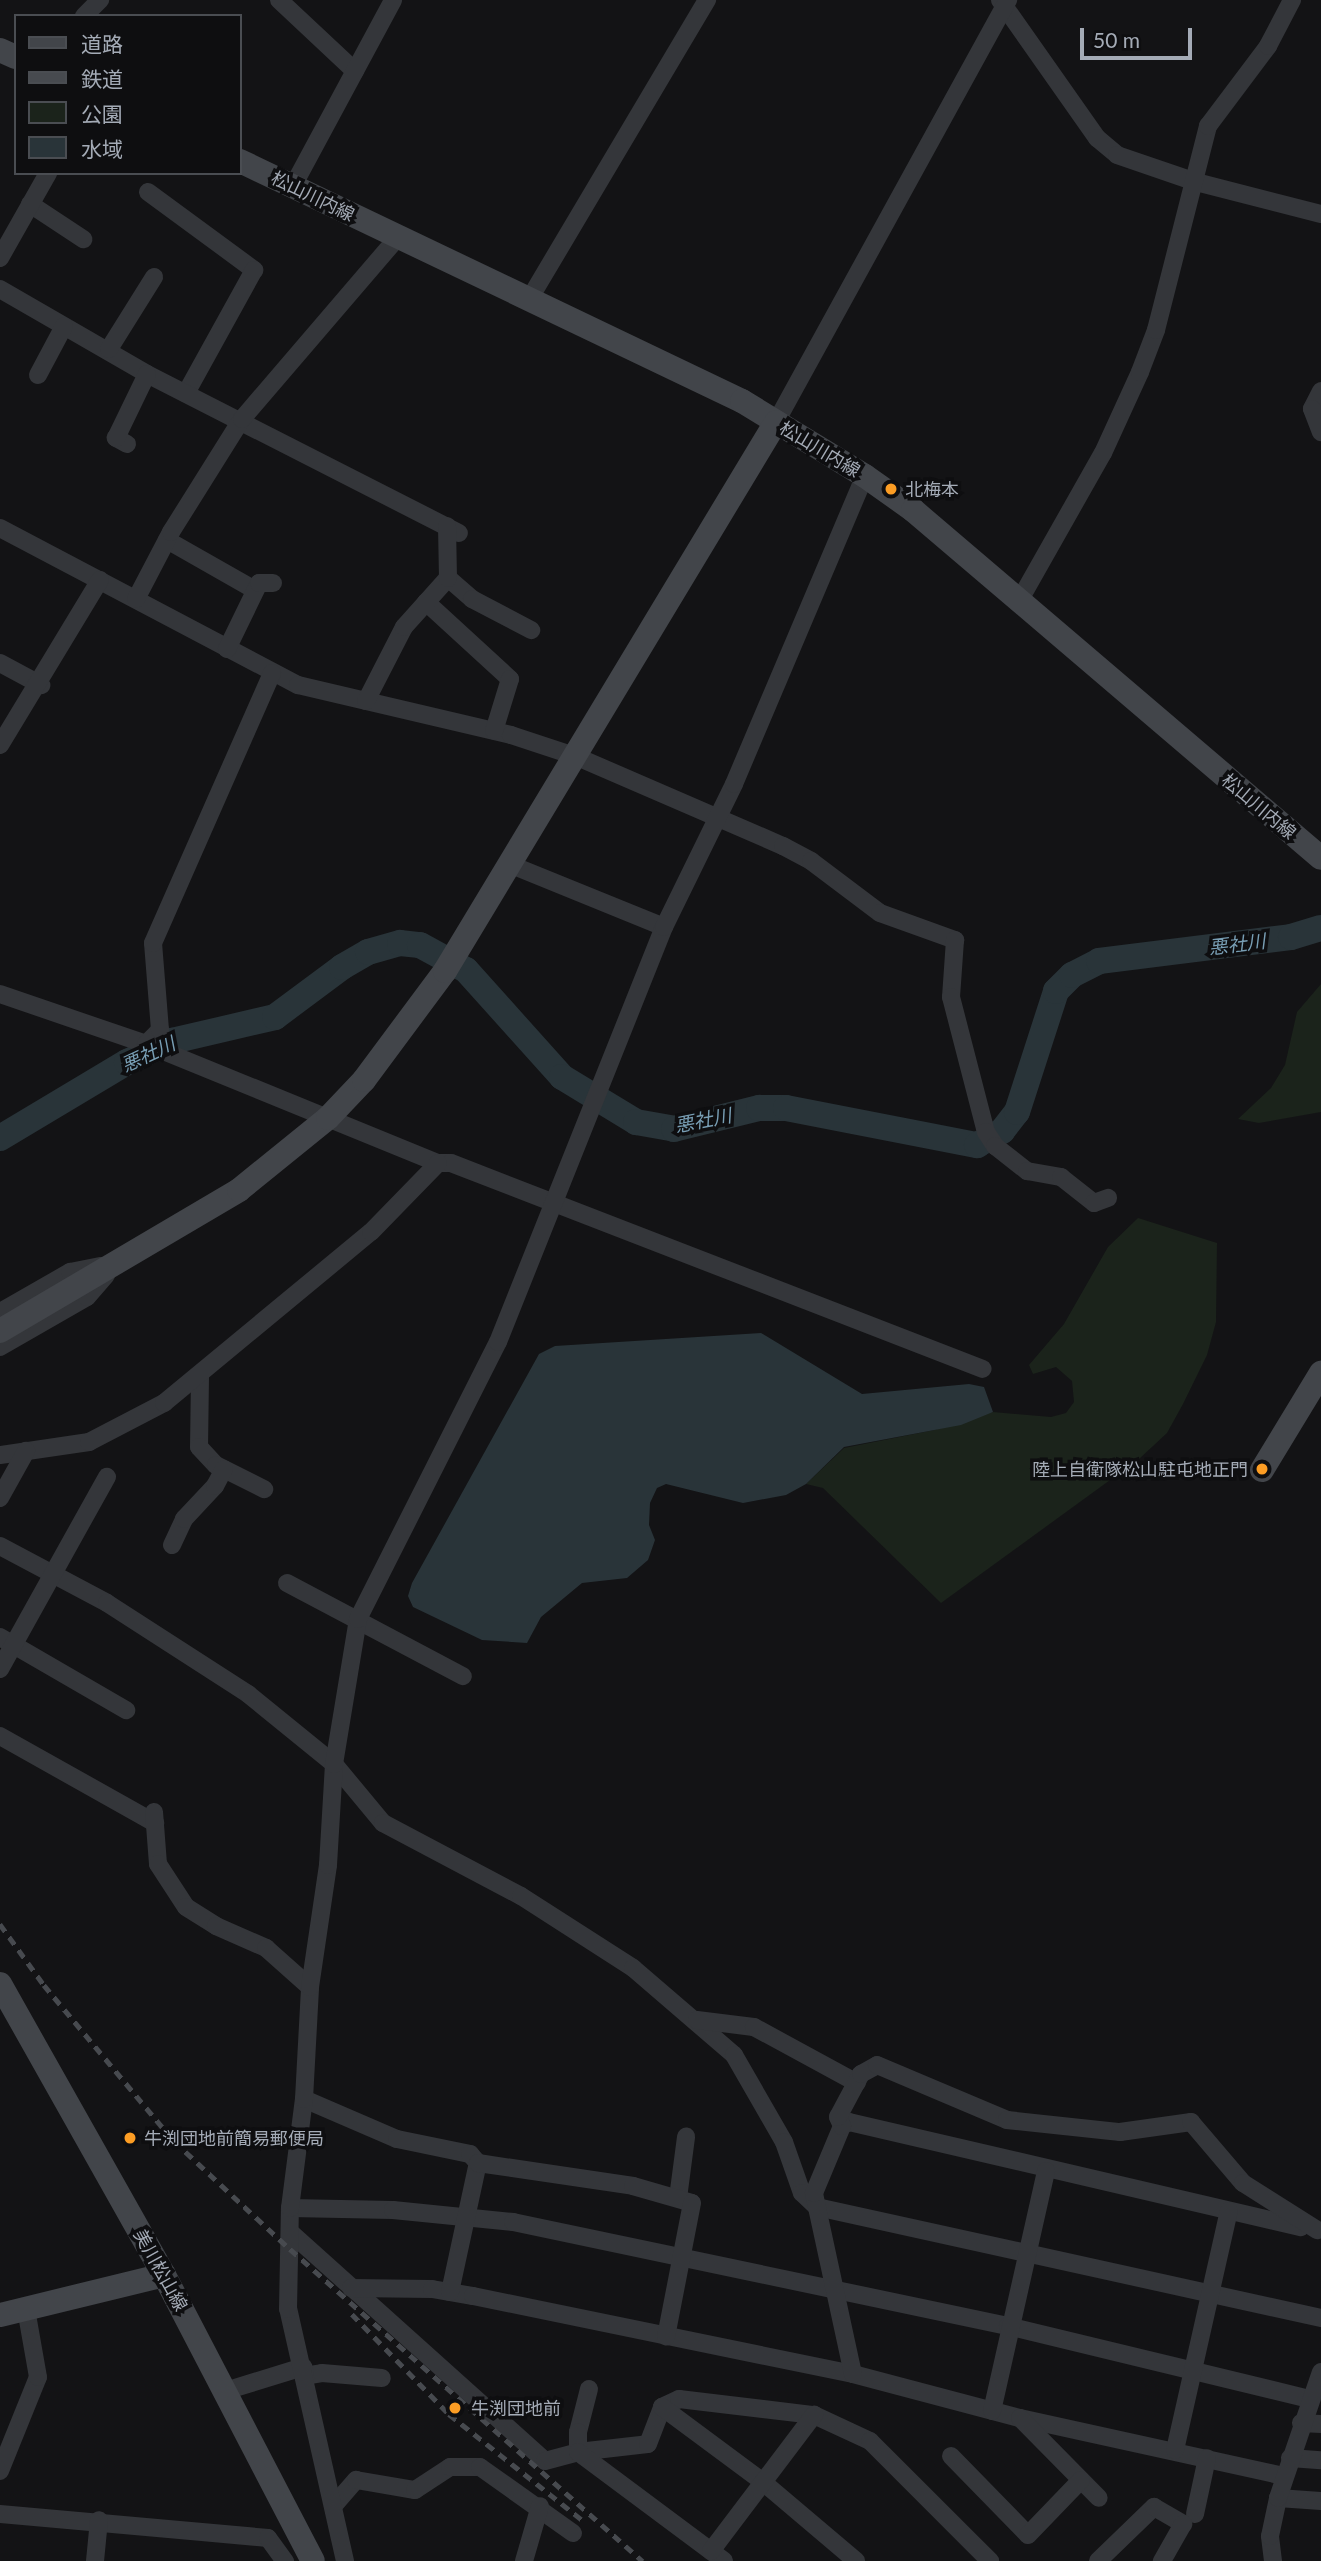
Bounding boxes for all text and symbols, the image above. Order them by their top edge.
legend [14,14,242,175]
scale bar [1083,14,1195,58]
text: 50 m [1093,27,1140,52]
text: 道路 [81,31,123,56]
text: 鉄道 [81,66,123,91]
text: 公園 [81,101,123,126]
text: 水域 [81,136,123,161]
street label: 松山川内線 [268,167,358,225]
street label: 松山川内線 [776,417,864,481]
place label: 北梅本 [905,478,959,500]
marker: 北梅本 [883,481,899,497]
street label: 松山川内線 [1218,769,1300,843]
water label: 悪社川 [1207,929,1267,959]
water label: 悪社川 [117,1032,179,1076]
water label: 悪社川 [673,1103,733,1137]
place label: 陸上自衛隊松山駐屯地正門 [1032,1458,1248,1480]
marker: 陸上自衛隊松山駐屯地正門 [1254,1461,1270,1477]
place label: 牛渕団地前簡易郵便局 [144,2127,324,2149]
marker: 牛渕団地前簡易郵便局 [122,2130,138,2146]
street label: 美川松山線 [130,2225,192,2315]
place label: 牛渕団地前 [471,2397,561,2419]
marker: 牛渕団地前 [445,2398,465,2418]

